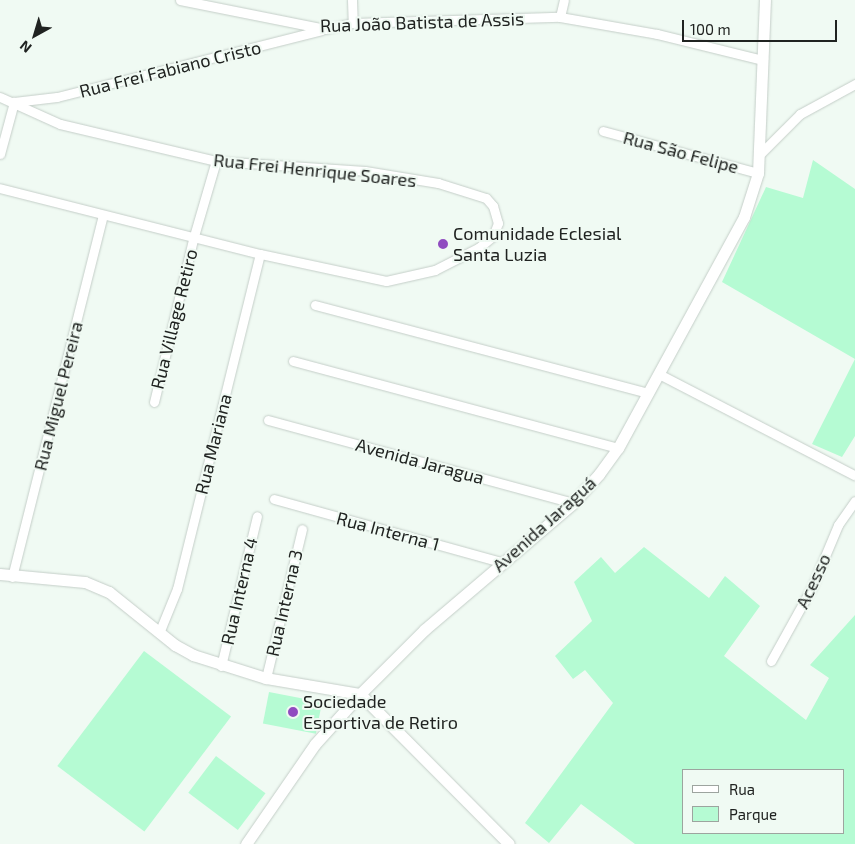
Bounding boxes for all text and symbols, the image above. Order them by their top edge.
street label: Rua João Batista de Assis [319,8,525,36]
north arrow [10,10,60,60]
scale bar [685,10,840,42]
text: 100 m [690,20,731,38]
street label: Rua Frei Fabiano Cristo [77,36,263,102]
text: N [16,37,35,57]
street label: Rua São Felipe [621,126,741,178]
street label: Rua Frei Henrique Soares [213,149,417,191]
place label: Comunidade Eclesial Santa Luzia [453,223,621,266]
marker: Comunidade Eclesial Santa Luzia [437,238,449,250]
street label: Rua Village Retiro [146,246,202,392]
street label: Rua Miguel Pereira [29,319,87,473]
street label: Rua Mariana [190,391,236,497]
street label: Avenida Jaragua [353,433,487,489]
street label: Avenida Jaraguá [488,472,600,576]
street label: Rua Interna 1 [334,507,442,555]
street label: Rua Interna 4 [216,535,262,647]
street label: Rua Interna 3 [261,548,307,658]
street label: Acesso [791,550,835,612]
place label: Sociedade Esportiva de Retiro [303,691,458,734]
marker: Sociedade Esportiva de Retiro [287,706,299,718]
legend [682,769,845,834]
text: Rua [729,780,755,798]
text: Parque [729,805,777,823]

